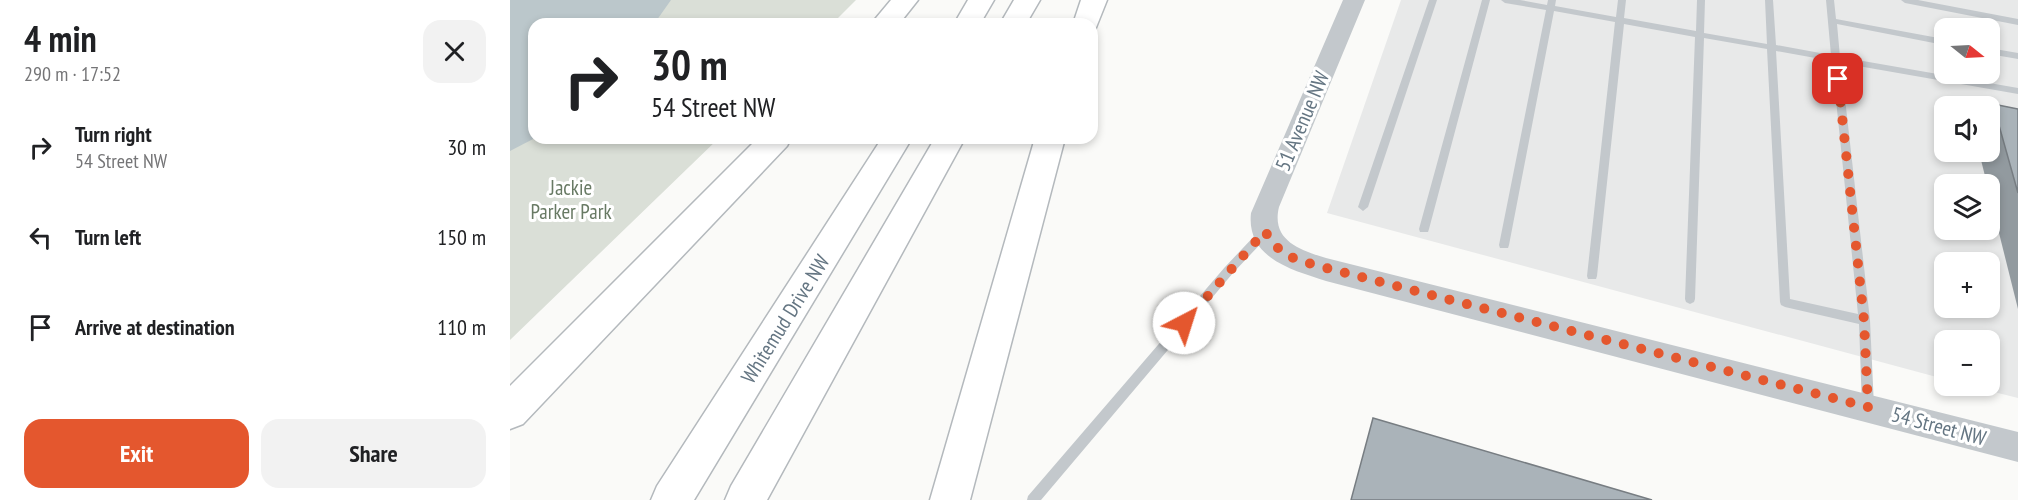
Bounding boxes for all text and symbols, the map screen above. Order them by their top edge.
text: 4 min [24,15,97,62]
north arrow [1934,18,2000,84]
map controls [1934,18,2000,396]
button: close [423,20,486,83]
text: 30 m [651,37,728,92]
icon: right [552,42,630,120]
pin [1812,53,1863,104]
text: 290 m · 17:52 [24,61,121,87]
icon: arrive [1821,62,1854,95]
street label: 51 Avenue NW [1269,67,1335,175]
text: 54 Street NW [651,90,775,124]
button: sound [1934,96,2000,162]
text: Turn right [75,120,152,148]
icon: right [24,131,57,164]
text: 30 m [447,133,486,161]
text: 54 Street NW [75,148,167,174]
park label: Jackie Parker Park [530,174,612,225]
button: layers [1934,174,2000,240]
icon: left [24,221,57,254]
text: Turn left [75,223,141,251]
text: 150 m [437,223,486,251]
street label: Whitemud Drive NW [735,250,835,388]
button: + [1934,252,2000,318]
position arrow [1152,291,1216,355]
icon: arrive [24,311,57,344]
text: Arrive at destination [75,313,235,341]
text: 110 m [437,313,486,341]
button: − [1934,330,2000,396]
street label: 54 Street NW [1889,400,1989,452]
button: Exit [24,419,249,488]
button: Share [261,419,486,488]

